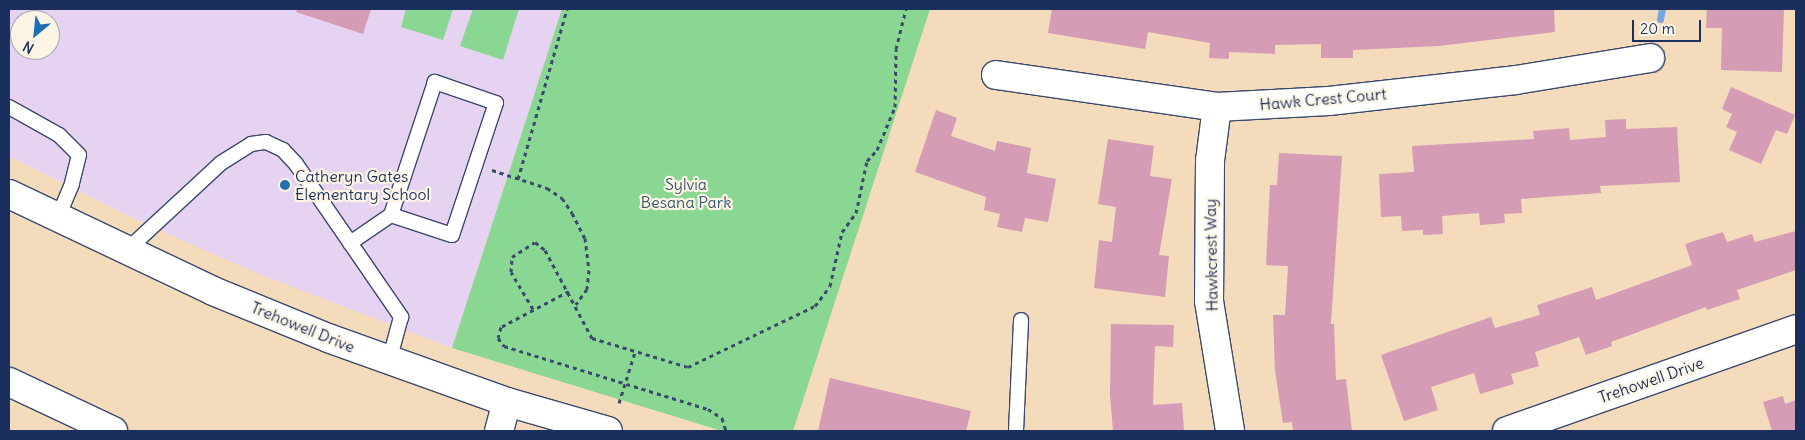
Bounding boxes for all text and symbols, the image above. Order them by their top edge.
north arrow [10,10,60,60]
scale bar [1635,10,1704,42]
text: 20 m [1640,19,1675,38]
text: N [20,37,37,58]
street label: Hawk Crest Court [1259,84,1387,114]
place label: Catheryn Gates Elementary School [295,166,430,204]
park label: Sylvia Besana Park [641,174,731,212]
marker: Catheryn Gates Elementary School [279,179,291,191]
street label: Hawkcrest Way [1200,198,1222,312]
street label: Trehowell Drive [248,297,358,357]
street label: Trehowell Drive [1596,353,1706,407]

